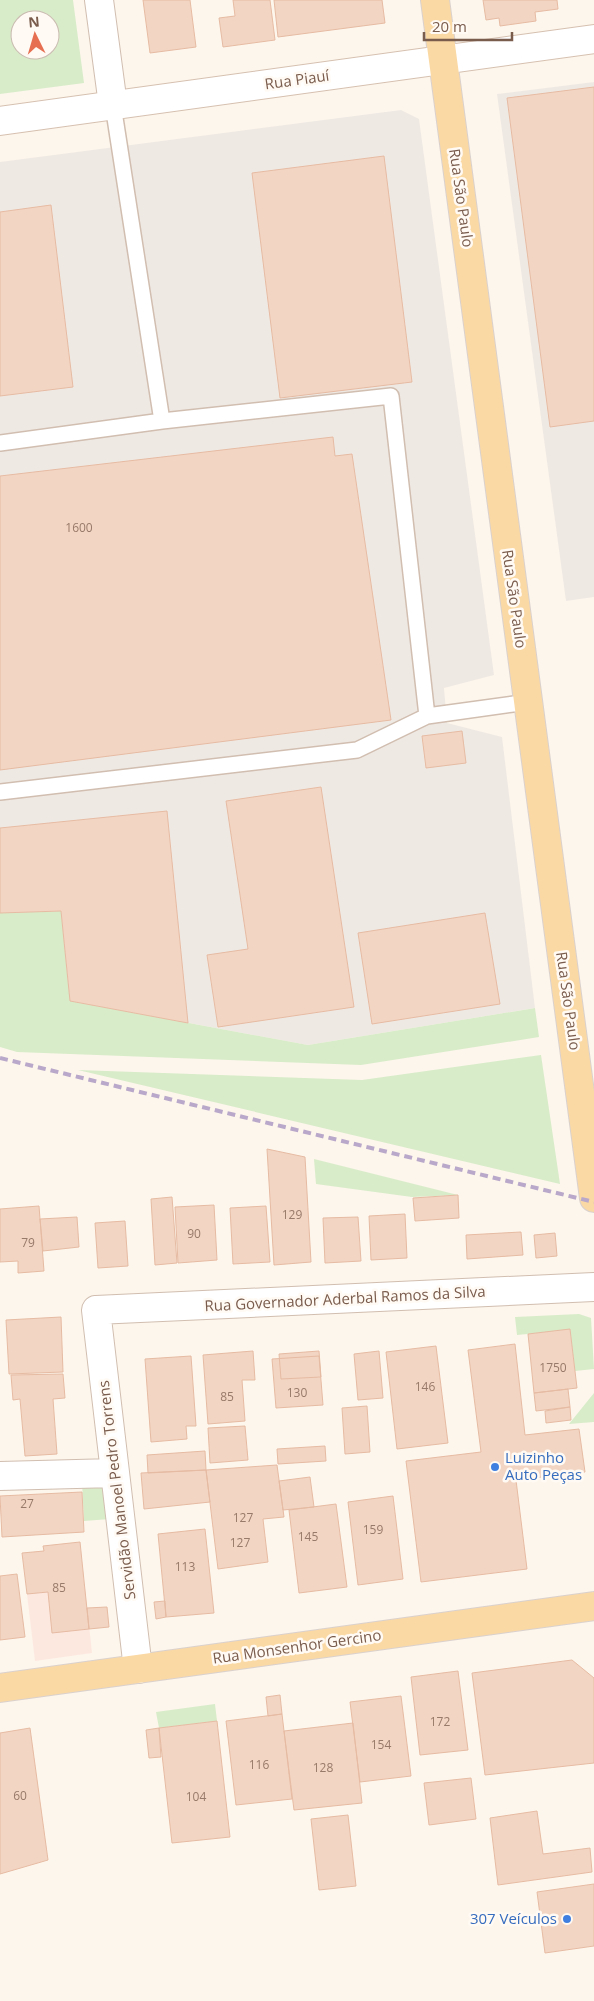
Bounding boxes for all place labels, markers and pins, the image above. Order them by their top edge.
place label: Luizinho Auto Peças [505,1447,582,1484]
marker: Luizinho Auto Peças [489,1461,501,1473]
place label: 307 Veículos [470,1908,557,1928]
marker: 307 Veículos [561,1913,573,1925]

